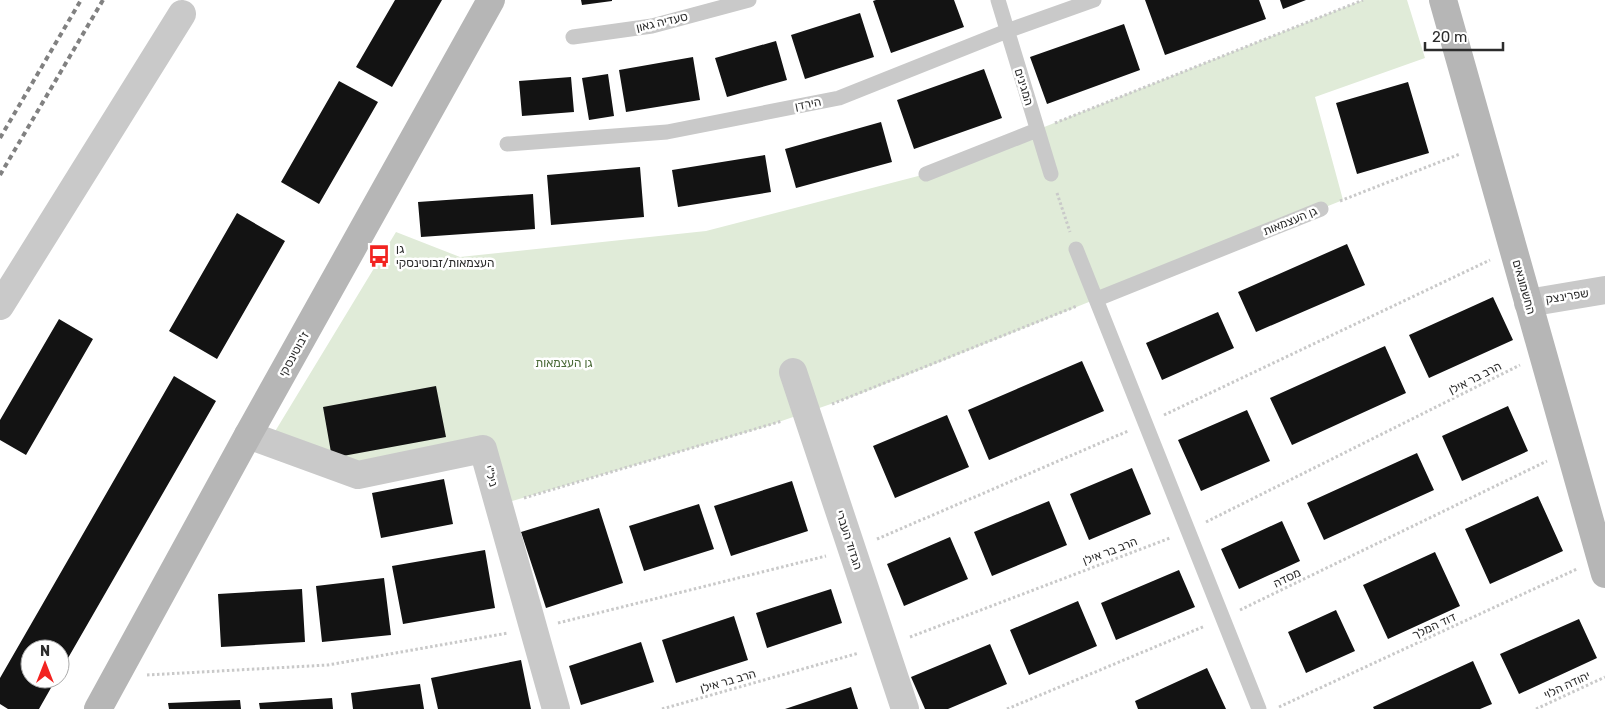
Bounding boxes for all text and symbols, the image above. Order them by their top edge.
street label: סעדיה גאון [635,9,689,35]
scale bar [1425,20,1502,52]
text: 20 m [1432,28,1467,46]
street label: המגינים [1012,67,1036,107]
street label: הירדן [794,95,822,113]
street label: גן העצמאות [1261,204,1319,238]
place label: גן העצמאות/זבוטינסקי [396,242,494,270]
bus stop icon: גן העצמאות/זבוטינסקי [366,243,392,269]
street label: החשמונאים [1510,258,1538,316]
street label: שפרינצק [1544,286,1590,306]
street label: ז'בוטינסקי [276,329,312,379]
park label: גן העצמאות [535,356,593,370]
street label: הרב בר אילן [1446,359,1504,397]
street label: ניל"י [481,464,501,488]
street label: הגדוד העברי [833,508,865,572]
street label: הרב בר אילן [1081,534,1139,568]
street label: מסדה [1271,565,1303,591]
street label: דוד המלך [1410,610,1459,642]
north arrow [20,639,70,689]
text: N [40,643,50,660]
street label: הרב בר אילן [698,666,758,696]
street label: יהודה הלוי [1542,668,1592,702]

